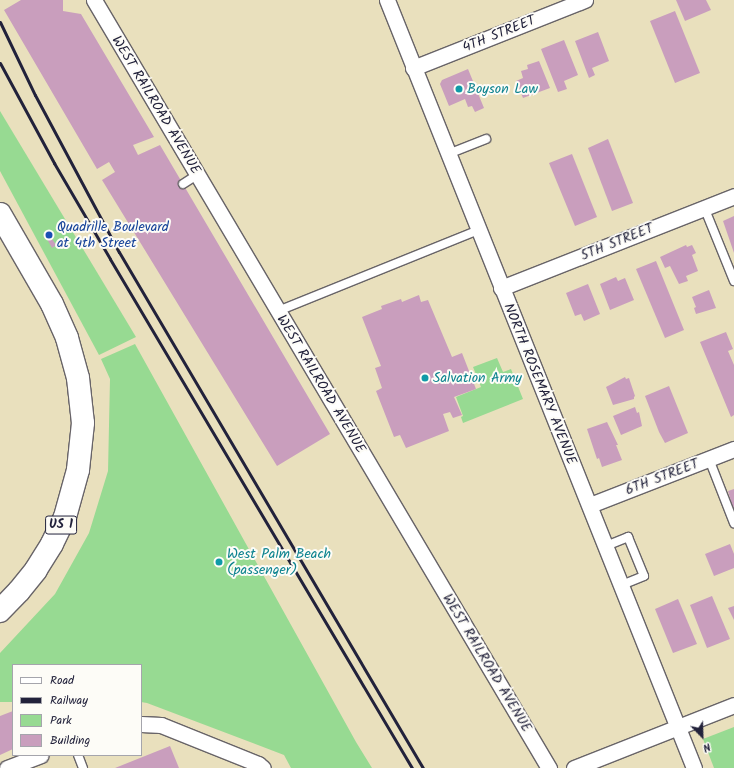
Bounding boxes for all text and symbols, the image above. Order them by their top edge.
street label: 4TH STREET [460,12,538,56]
street label: WEST RAILROAD AVENUE [108,33,204,177]
place label: Boyson Law [467,81,538,97]
marker: Boyson Law [454,84,464,94]
place label: Quadrille Boulevard at 4th Street [57,219,169,252]
street label: 5TH STREET [578,220,656,264]
marker: Quadrille Boulevard at 4th Street [44,230,54,240]
street label: NORTH ROSEMARY AVENUE [500,301,580,467]
street label: WEST RAILROAD AVENUE [273,312,369,456]
place label: Salvation Army [433,370,522,386]
marker: Salvation Army [420,373,430,383]
street label: 6TH STREET [623,455,701,499]
road number: US 1 [45,514,77,536]
place label: West Palm Beach (passenger) [227,546,331,578]
marker: West Palm Beach (passenger) [214,557,224,567]
street label: WEST RAILROAD AVENUE [439,591,535,735]
legend [12,664,142,756]
text: Road [50,671,74,690]
text: Railway [50,691,88,710]
text: Park [50,711,72,730]
north arrow [682,716,722,756]
text: Building [50,731,90,750]
text: N [700,737,713,757]

